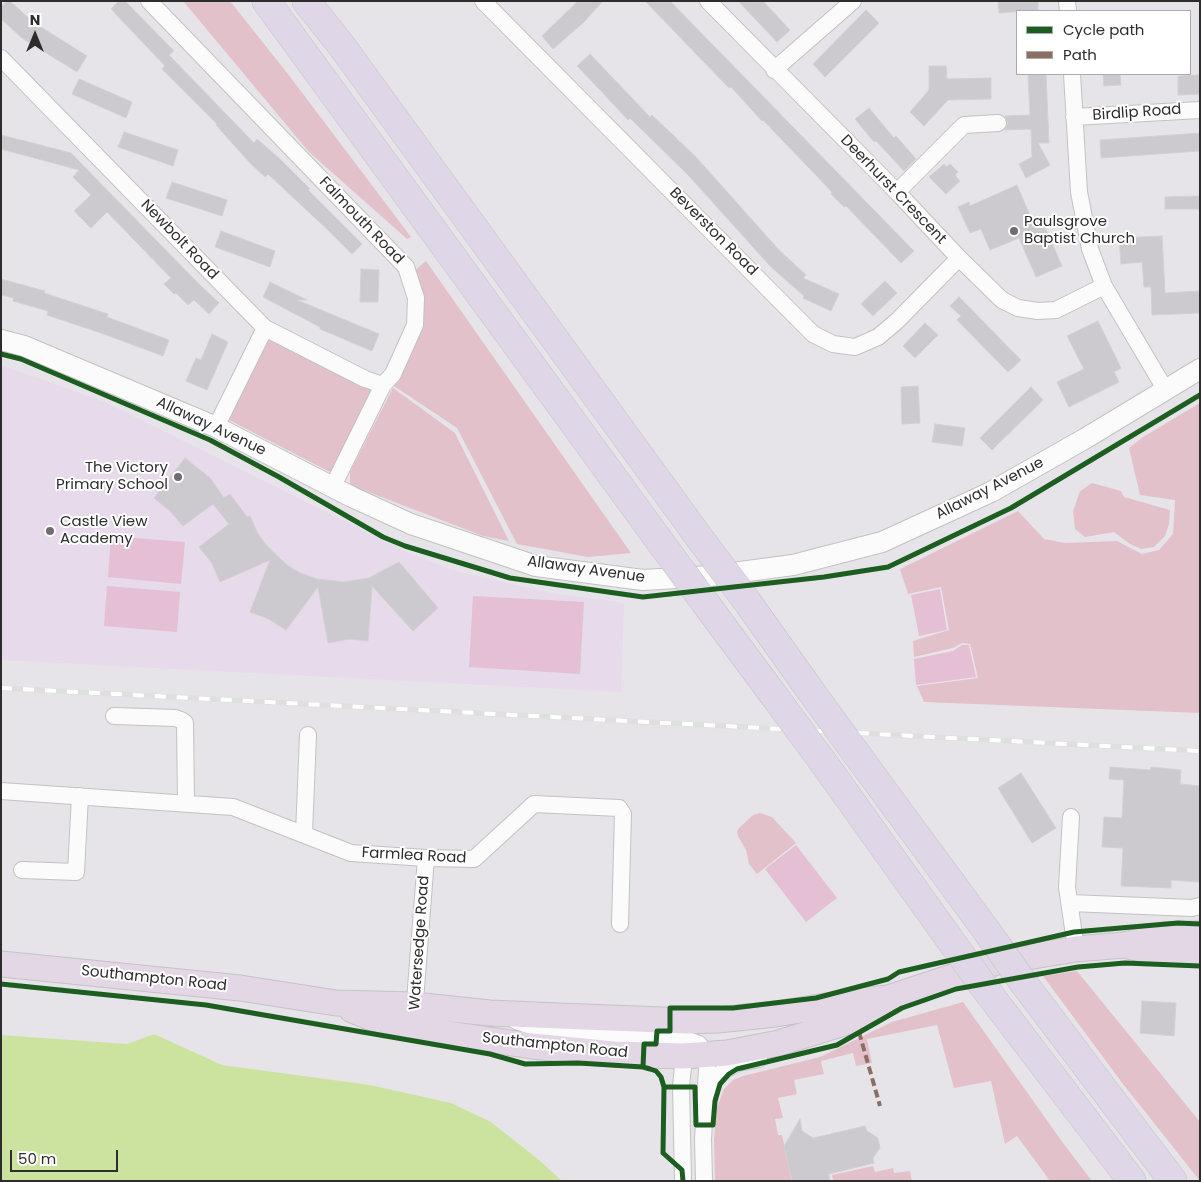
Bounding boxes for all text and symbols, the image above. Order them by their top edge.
north arrow [10,10,60,60]
text: N [30,10,40,30]
legend [1016,10,1191,75]
text: Cycle path [1063,19,1144,40]
text: Path [1063,44,1097,65]
street label: Birdlip Road [1092,101,1182,125]
street label: Deerhurst Crescent [836,132,950,248]
street label: Falmouth Road [315,174,407,268]
street label: Beverston Road [665,184,761,280]
street label: Newbolt Road [136,196,222,284]
place label: Paulsgrove Baptist Church [1024,213,1135,248]
marker: Paulsgrove Baptist Church [1008,225,1020,237]
street label: Allaway Avenue [153,394,269,460]
street label: Allaway Avenue [933,454,1047,524]
place label: The Victory Primary School [56,459,168,494]
marker: The Victory Primary School [172,471,184,483]
place label: Castle View Academy [60,513,147,548]
marker: Castle View Academy [44,525,56,537]
street label: Allaway Avenue [526,553,646,587]
street label: Farmlea Road [361,844,467,868]
street label: Watersedge Road [406,875,434,1011]
street label: Southampton Road [80,962,228,996]
street label: Southampton Road [481,1029,629,1063]
scale bar [12,1140,120,1172]
text: 50 m [18,1148,56,1169]

